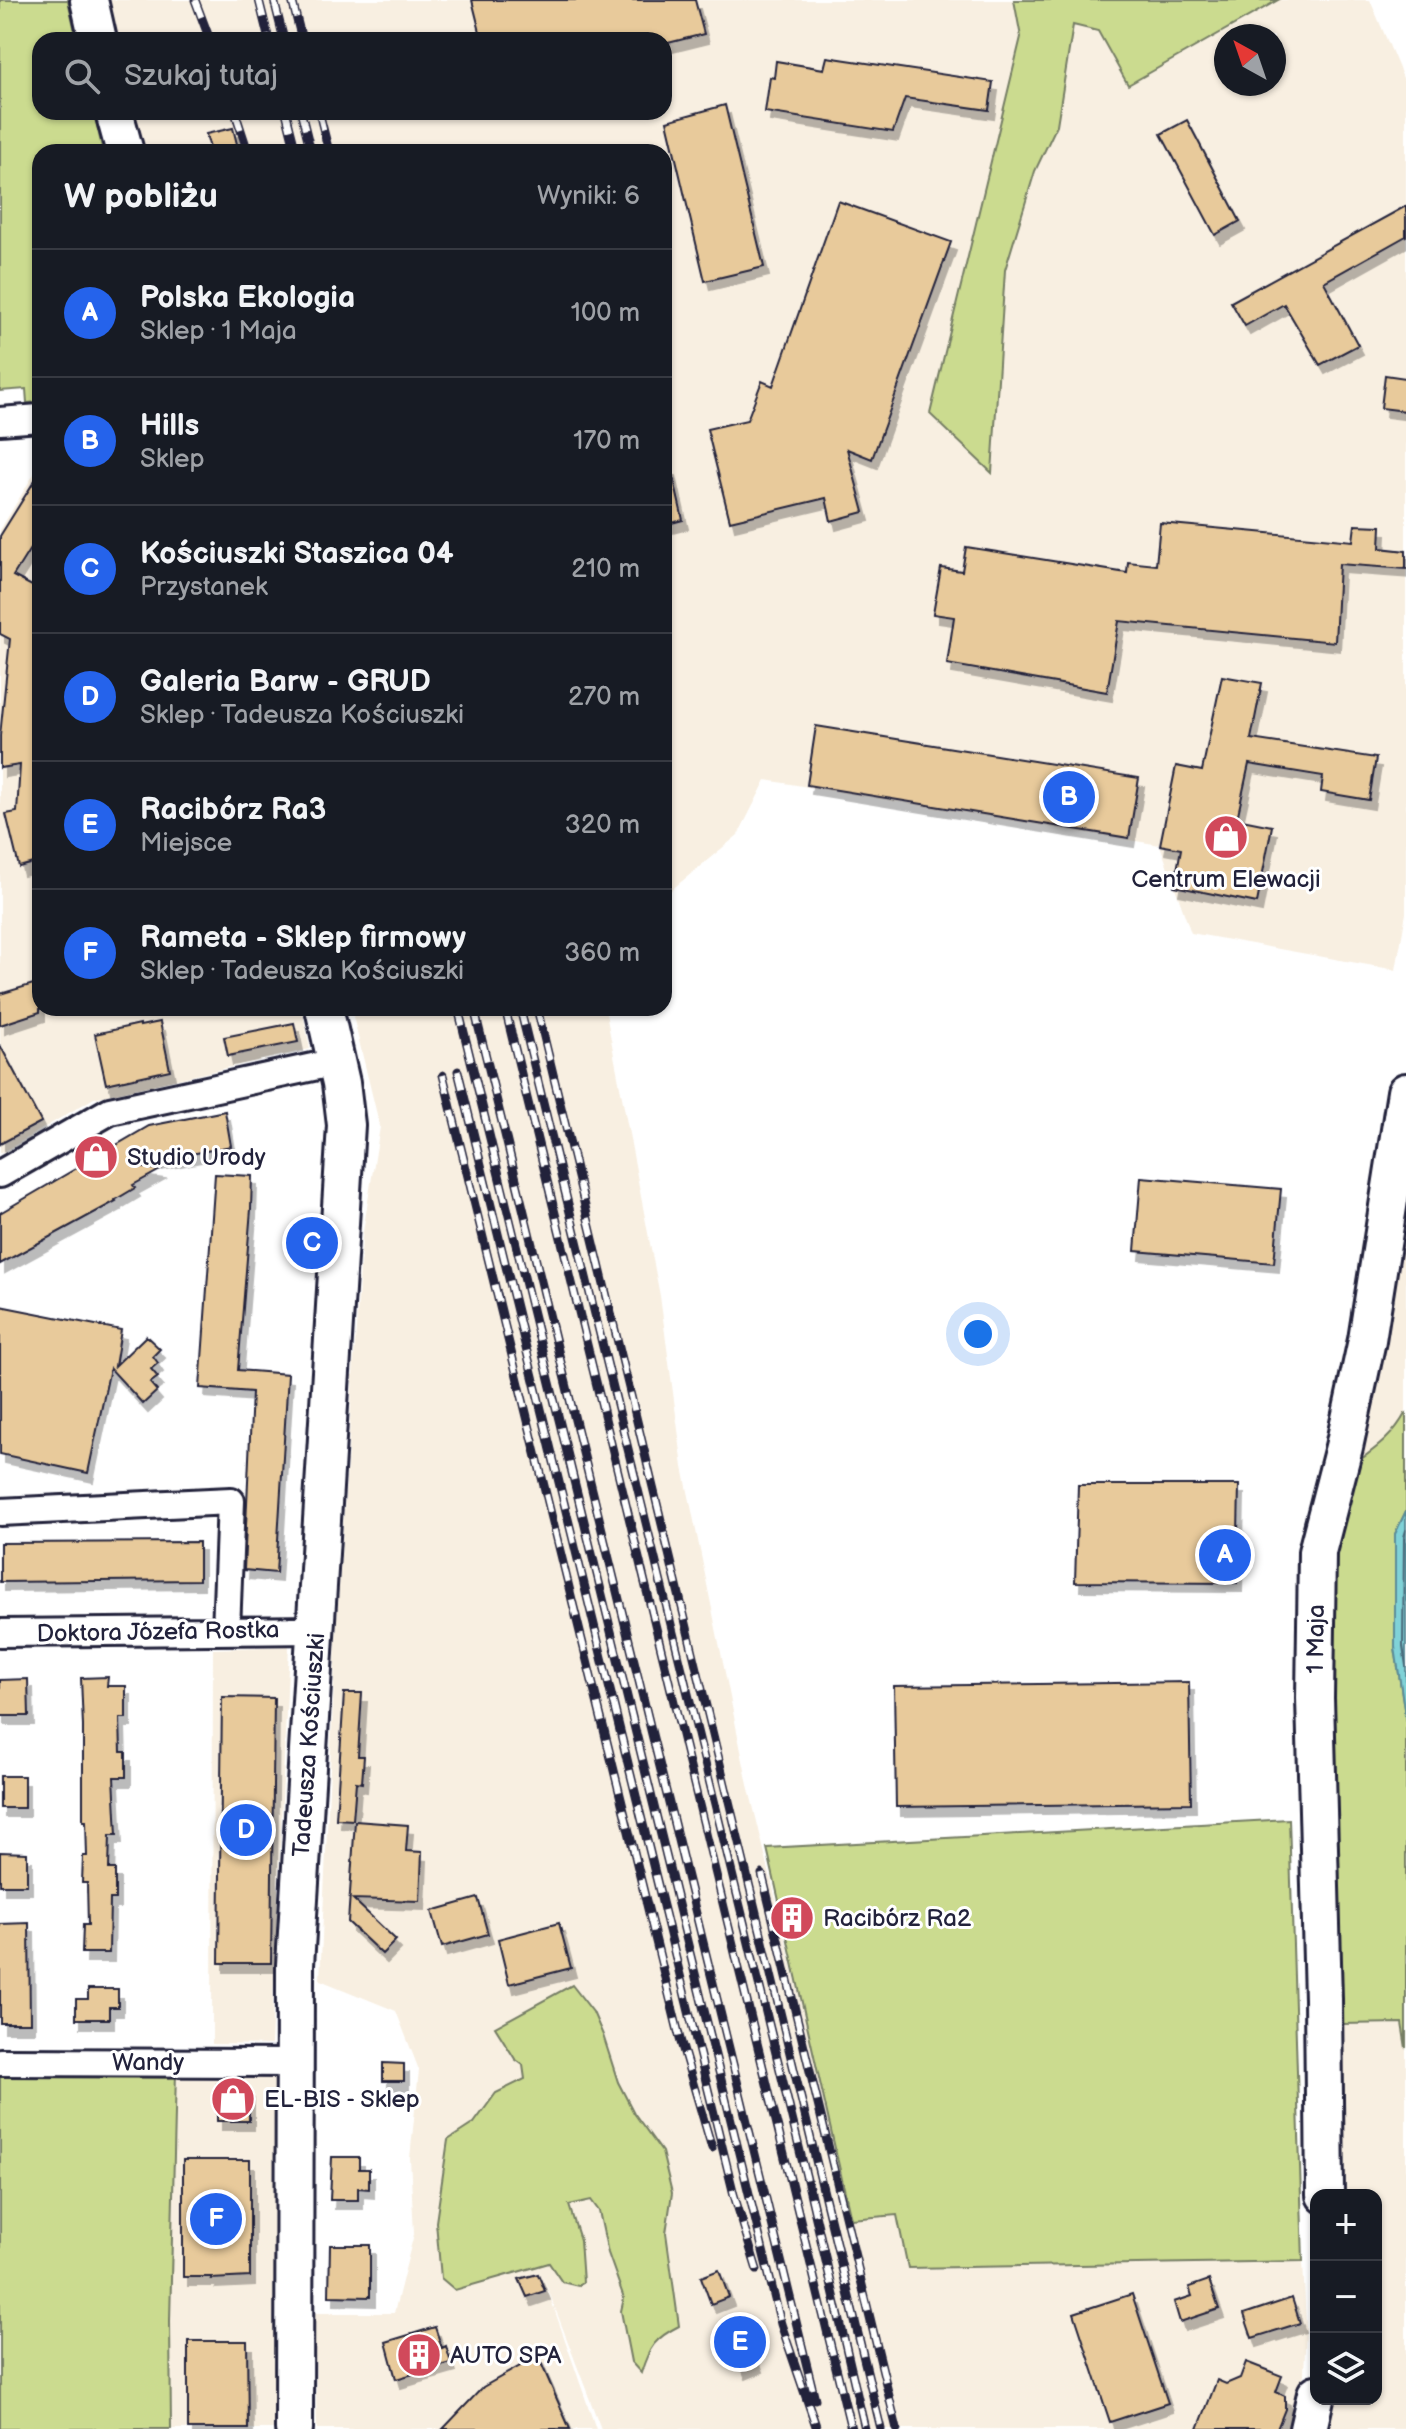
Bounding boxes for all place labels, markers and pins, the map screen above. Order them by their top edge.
pin: B [1043,767,1095,827]
shop icon: Centrum Elewacji [1202,813,1250,861]
place label: Centrum Elewacji [1131,865,1321,894]
shop icon: Studio Urody [72,1133,120,1181]
place label: Studio Urody [127,1143,266,1172]
pin: C [286,1213,338,1273]
pin: A [1199,1525,1251,1585]
pin: D [220,1800,272,1860]
building icon: Racibórz Ra2 [768,1894,816,1942]
place label: Racibórz Ra2 [823,1904,971,1933]
shop icon: EL-BIS - Sklep [209,2075,257,2123]
place label: EL-BIS - Sklep [264,2085,420,2114]
pin: F [190,2189,242,2249]
pin: E [714,2312,766,2372]
building icon: AUTO SPA [395,2331,443,2379]
place label: AUTO SPA [450,2341,562,2370]

